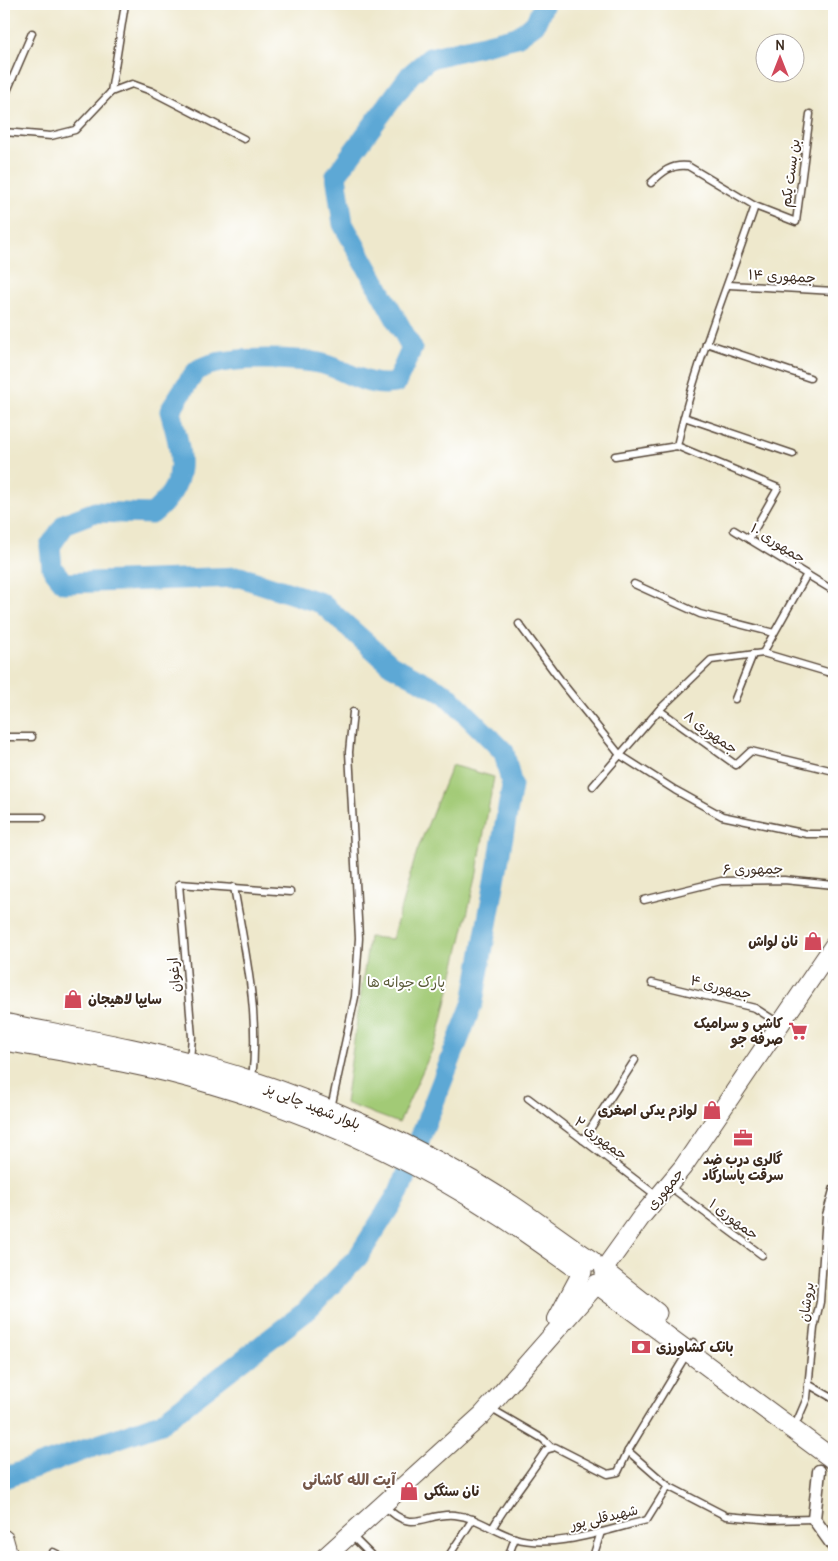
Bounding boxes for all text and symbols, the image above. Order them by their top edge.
north arrow [756,32,806,82]
text: N [775,36,785,54]
street label: بن بست یکم [776,138,806,209]
street label: جمهوری ۱۴ [748,265,816,288]
street label: جمهوری ۱۰ [746,519,809,568]
street label: جمهوری ۸ [680,706,741,758]
street label: جمهوری ۶ [723,859,784,880]
shop icon: نان لواش [802,930,824,952]
place label: نان لواش [748,932,798,951]
street label: ارغوان [164,957,184,993]
street label: جمهوری ۴ [688,971,754,1004]
park label: پارک جوانه ها [367,973,445,992]
shop icon: سایپا لاهیجان [62,988,84,1010]
place label: سایپا لاهیجان [88,990,162,1008]
place label: کاشی و سرامیک صرفه جو [694,1014,784,1049]
supermarket icon: کاشی و سرامیک صرفه جو [787,1020,809,1042]
street label: بلوار شهید چایی پز [262,1078,363,1134]
shop icon: لوازم یدکی اصغری [701,1099,723,1121]
place label: لوازم یدکی اصغری [598,1101,697,1121]
street label: جمهوری ۲ [570,1112,631,1165]
office icon: گالری درب ضد سرقت پاسارگاد [732,1127,754,1149]
place label: گالری درب ضد سرقت پاسارگاد [702,1150,784,1184]
street label: جمهوری [642,1164,688,1214]
street label: جمهوری ۱ [705,1195,762,1244]
street label: بروشان [794,1281,818,1323]
bank icon: بانک کشاورزی [630,1336,652,1358]
place label: بانک کشاورزی [656,1338,733,1356]
district label: آیت الله کاشانی [303,1470,397,1490]
shop icon: نان سنگکی [398,1480,420,1502]
place label: نان سنگکی [424,1482,479,1500]
street label: شهیدقلی پور [567,1500,640,1535]

